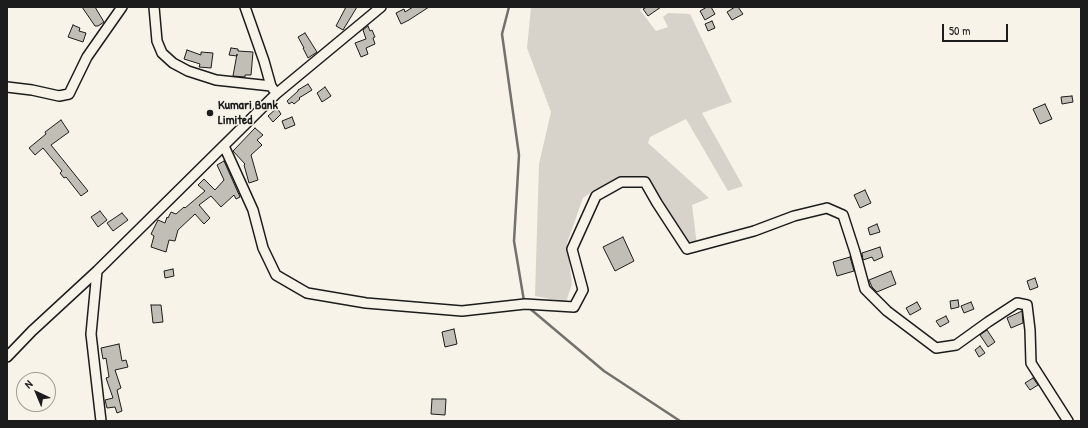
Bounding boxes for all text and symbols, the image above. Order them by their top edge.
scale bar [944,16,1010,42]
text: 50 m [949,22,970,39]
place label: Kumari Bank Limited [218,98,278,129]
marker: Kumari Bank Limited [205,108,215,118]
north arrow [16,372,56,412]
text: N [21,377,35,391]

